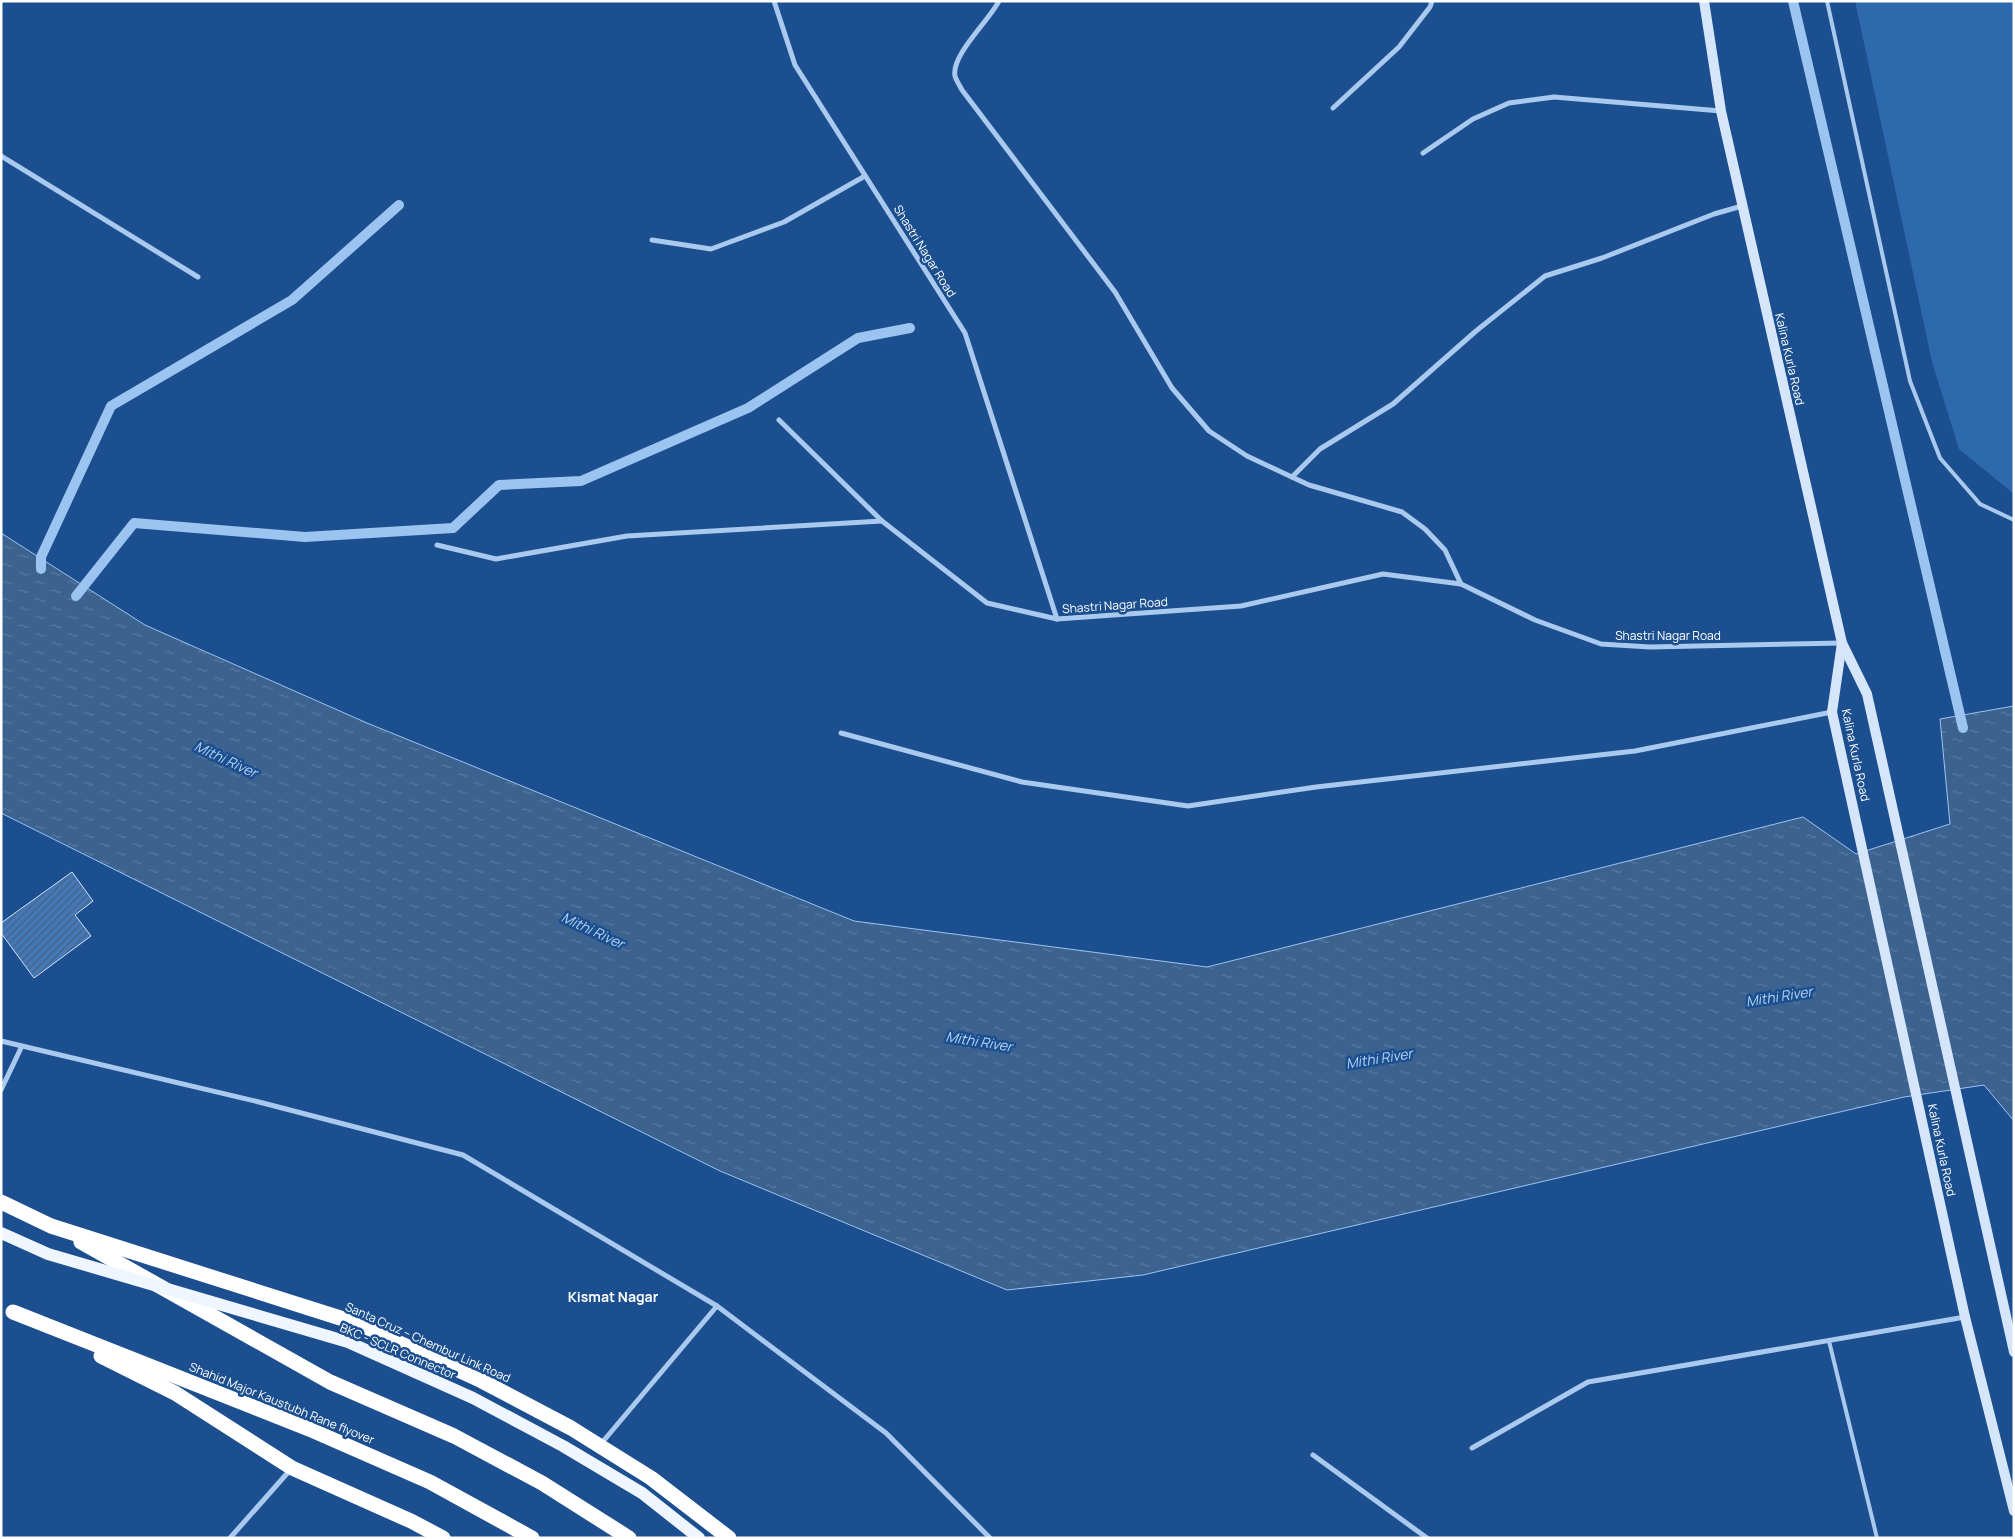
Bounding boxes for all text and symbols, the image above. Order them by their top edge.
street label: Shastri Nagar Road [890,202,960,300]
street label: Kalina Kurla Road [1771,311,1809,407]
street label: Shastri Nagar Road [1062,593,1168,617]
street label: Shastri Nagar Road [1615,627,1721,644]
street label: Kalina Kurla Road [1838,707,1874,803]
water label: Mithi River [192,736,262,783]
water label: Mithi River [559,907,629,954]
water label: Mithi River [1744,981,1816,1011]
water label: Mithi River [944,1026,1016,1056]
water label: Mithi River [1344,1043,1416,1073]
street label: Kalina Kurla Road [1924,1102,1960,1198]
district label: Kismat Nagar [568,1287,659,1306]
street label: Santa Cruz – Chembur Link Road [343,1298,513,1386]
street label: BKC - SCLR Connector [337,1319,459,1383]
street label: Shahid Major Kaustubh Rane flyover [187,1358,378,1448]

